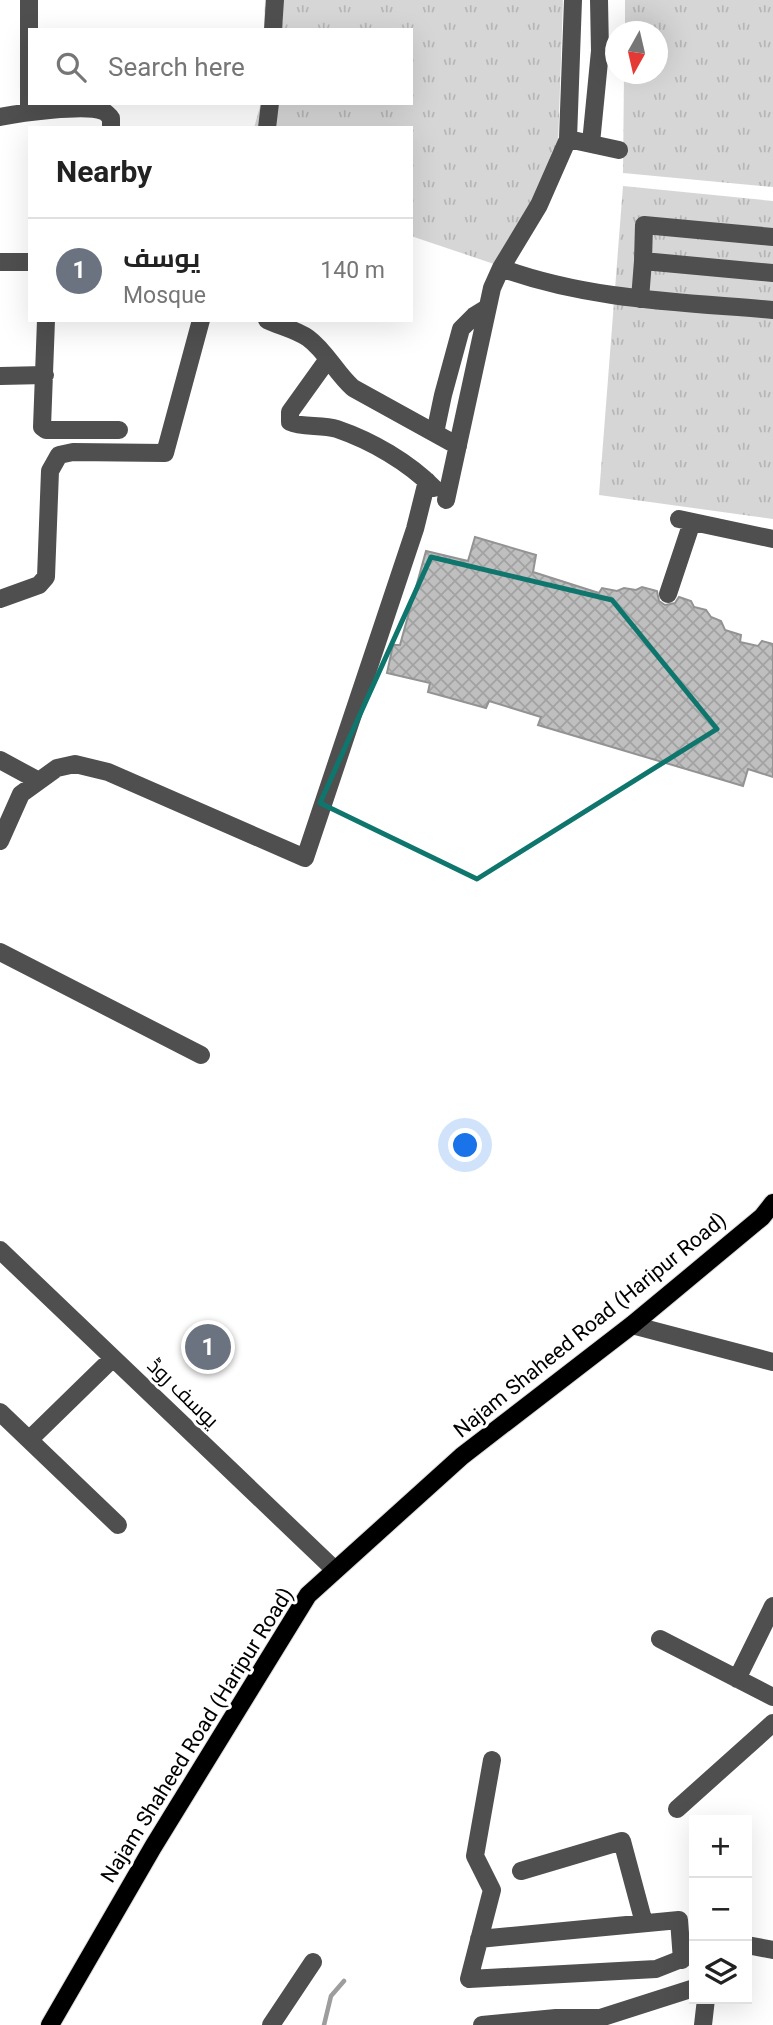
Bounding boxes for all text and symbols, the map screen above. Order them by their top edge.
north arrow [605,21,668,84]
search box [28,28,413,105]
icon: search [52,48,90,86]
text: Search here [108,52,245,82]
text: Nearby [56,154,152,189]
text: یوسف [123,243,200,273]
text: 1 [72,257,86,284]
text: 140 m [320,257,385,284]
text: Mosque [123,282,206,309]
your location [448,1128,482,1162]
street label: Najam Shaheed Road (Haripur Road) [449,1208,731,1442]
pin: 1 [185,1321,231,1373]
street label: یوسف روڈ [142,1353,224,1433]
street label: Najam Shaheed Road (Haripur Road) [96,1583,298,1887]
map controls [689,1815,752,2004]
button: + [689,1815,752,1878]
button: − [689,1878,752,1941]
button: layers [689,1941,752,2004]

